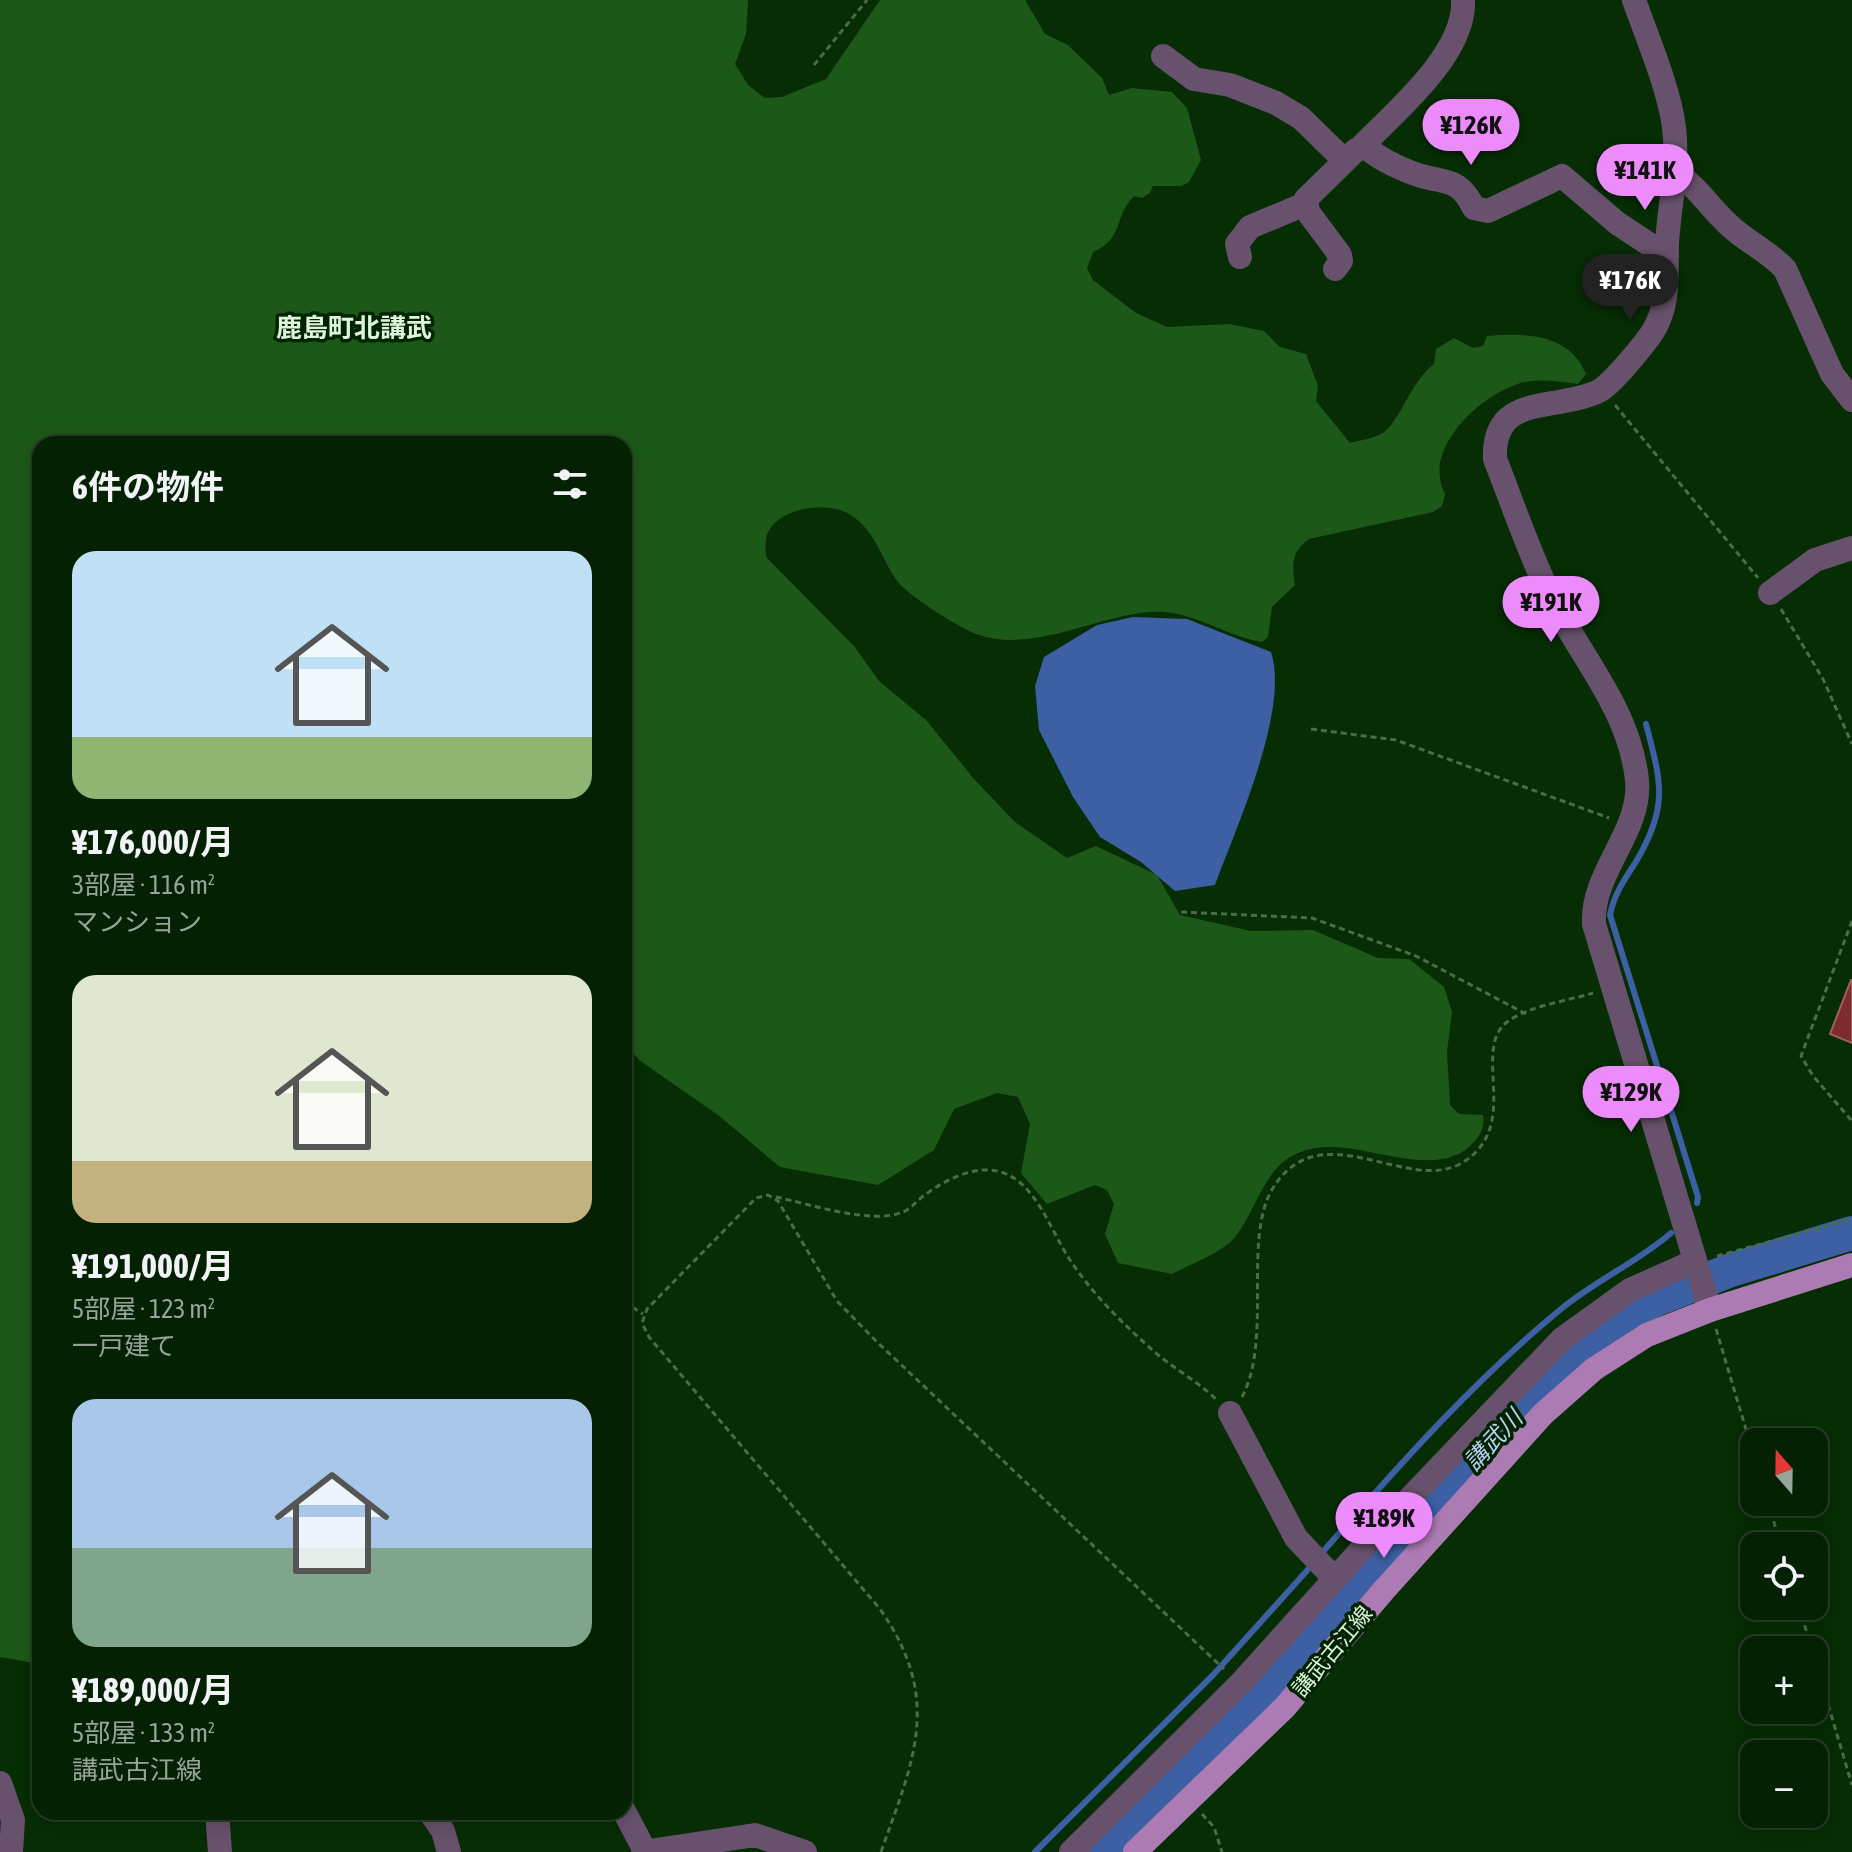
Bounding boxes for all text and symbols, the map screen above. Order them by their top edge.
pin: ¥126K [1415,99,1527,167]
text: ¥126K [1441,110,1501,140]
pin: ¥141K [1589,144,1701,212]
text: ¥141K [1615,155,1675,185]
pin: ¥176K [1574,254,1686,322]
text: ¥176K [1600,265,1660,295]
district label: 鹿島町北講武 [276,313,432,343]
icon: filters [548,462,592,506]
text: 6件の物件 [72,467,224,506]
pin: ¥191K [1495,576,1607,644]
text: ¥191K [1521,587,1581,617]
icon: home [260,603,404,747]
text: ¥176,000/月 [72,822,235,861]
text: 3部屋 · 116 m² [72,870,215,900]
text: マンション [72,907,202,937]
icon: home [260,1027,404,1171]
pin: ¥129K [1575,1066,1687,1134]
text: ¥129K [1601,1077,1661,1107]
text: ¥191,000/月 [72,1246,235,1285]
text: 5部屋 · 123 m² [72,1294,215,1324]
text: 一戸建て [72,1331,176,1361]
water label: 講武川 [1459,1402,1529,1476]
north arrow [1740,1428,1828,1516]
map controls [1740,1428,1828,1828]
icon: home [260,1451,404,1595]
pin: ¥189K [1328,1492,1440,1560]
text: ¥189K [1354,1503,1414,1533]
button: locate [1740,1532,1828,1620]
street label: 講武古江線 [1287,1601,1377,1701]
button: + [1740,1636,1828,1724]
text: ¥189,000/月 [72,1670,235,1709]
text: 5部屋 · 133 m² [72,1718,215,1748]
button: − [1740,1740,1828,1828]
text: 講武古江線 [72,1755,202,1785]

